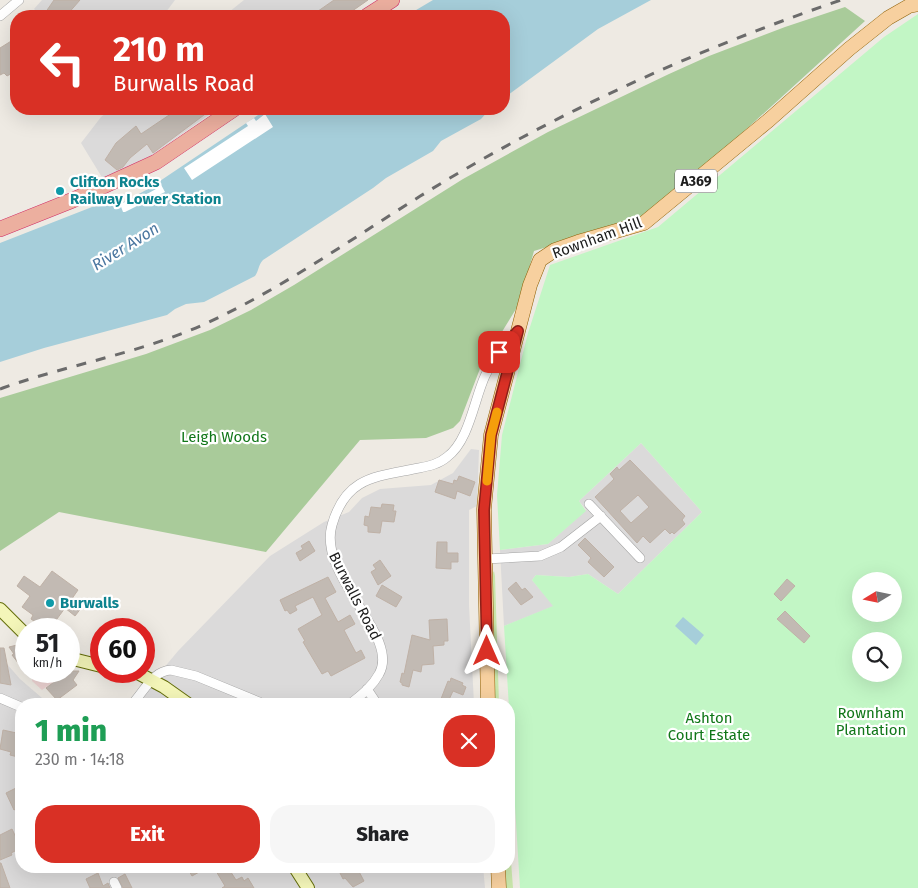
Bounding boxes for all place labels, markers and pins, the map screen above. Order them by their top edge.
place label: Clifton Rocks Railway Lower Station [70,173,221,208]
marker: Clifton Rocks Railway Lower Station [54,185,66,197]
pin [478,331,520,373]
place label: Burwalls [60,594,119,612]
marker: Burwalls [44,597,56,609]

